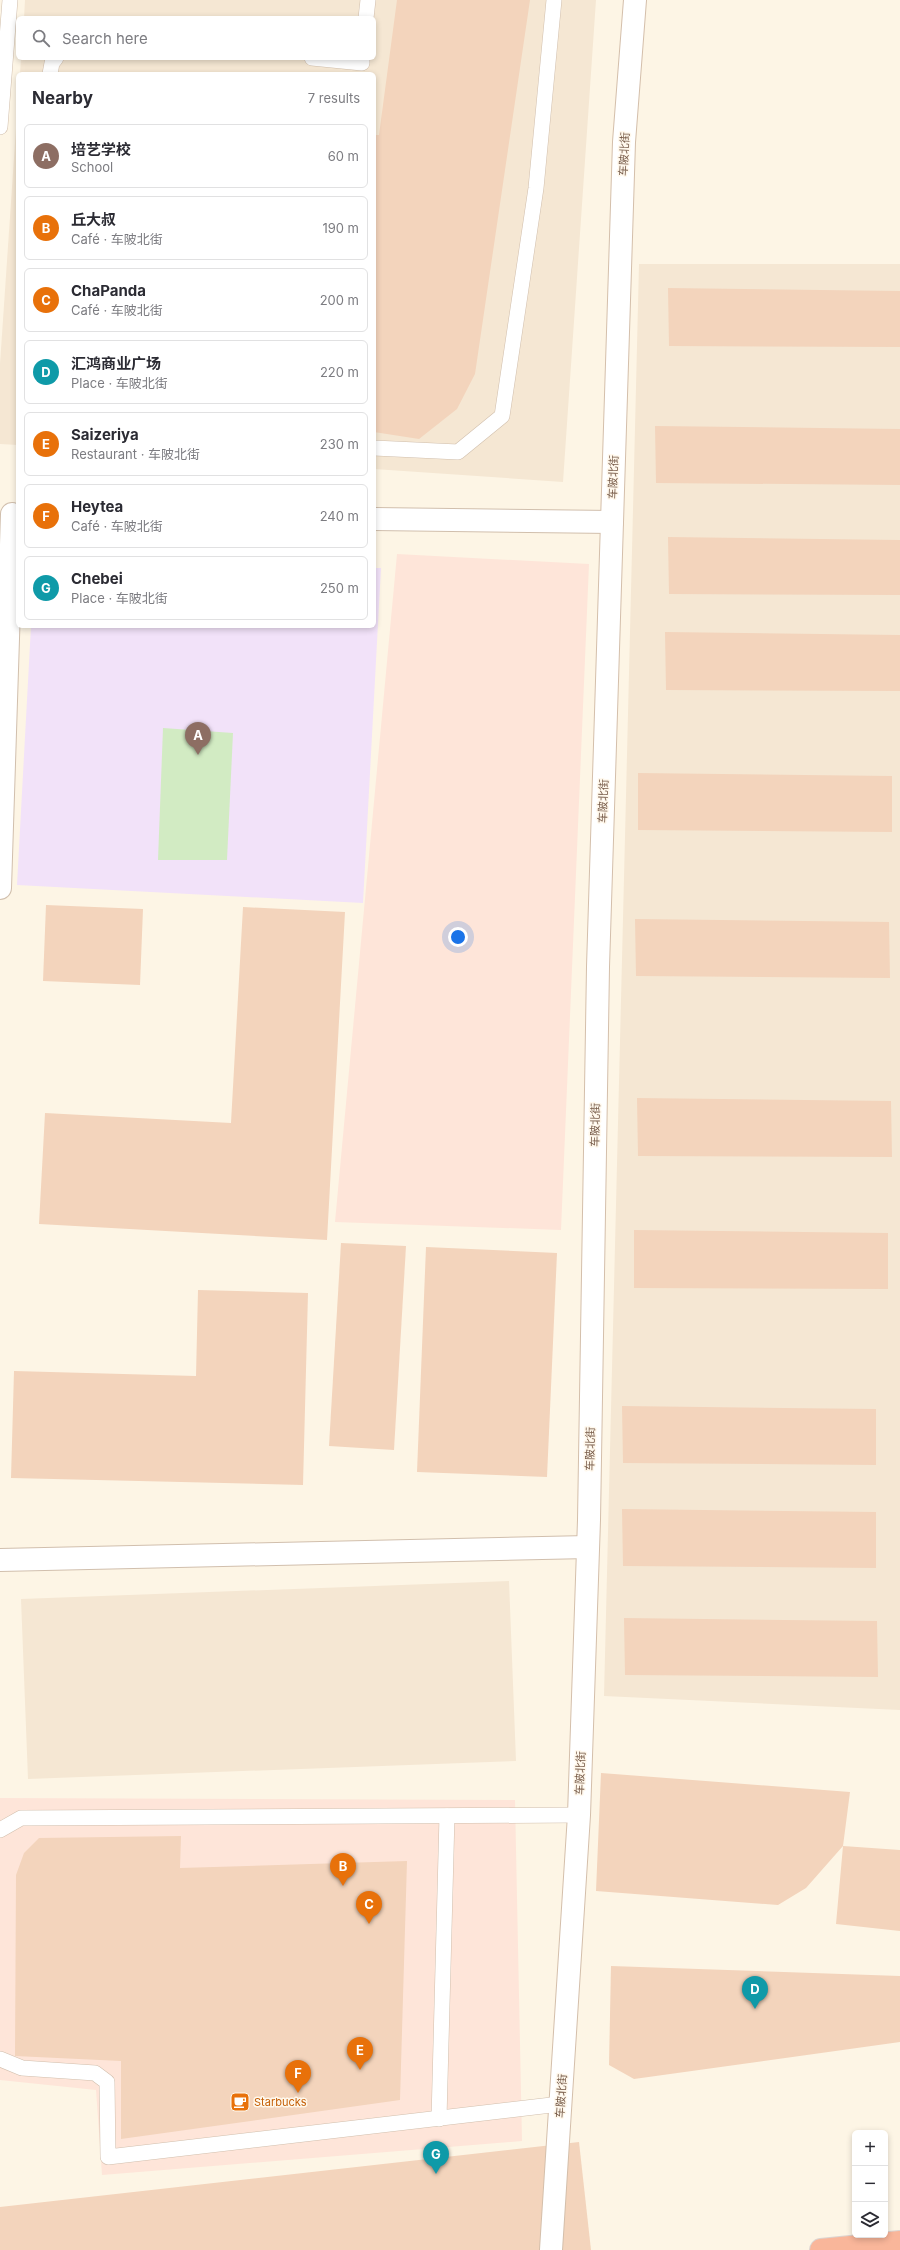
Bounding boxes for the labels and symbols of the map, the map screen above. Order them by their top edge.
street label: 车陂北街 [616,132,632,176]
street label: 车陂北街 [605,455,621,499]
pin: A [185,722,211,755]
street label: 车陂北街 [595,779,611,823]
your location [448,927,468,947]
street label: 车陂北街 [588,1103,602,1147]
street label: 车陂北街 [583,1427,597,1471]
street label: 车陂北街 [572,1751,588,1795]
pin: B [330,1853,356,1886]
pin: C [356,1891,382,1924]
pin: D [742,1976,768,2009]
pin: E [347,2037,373,2070]
pin: F [285,2060,311,2093]
street label: 车陂北街 [552,2074,570,2118]
cafe icon: Starbucks [229,2091,251,2113]
place label: Starbucks [254,2095,307,2109]
pin: G [423,2141,449,2174]

